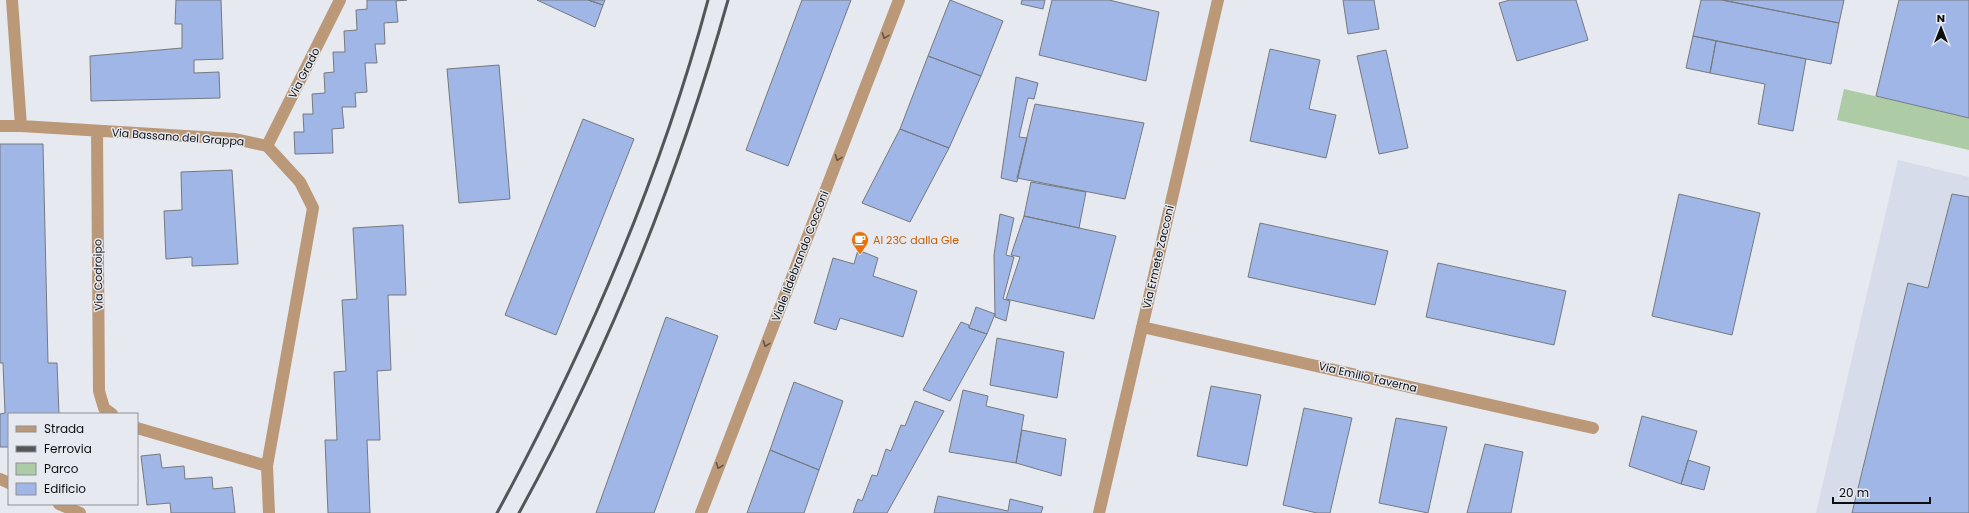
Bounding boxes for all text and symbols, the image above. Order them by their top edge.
north arrow [1921,8,1961,48]
text: N [1937,10,1945,26]
one-way arrow [881,33,889,40]
street label: Via Grado [284,45,324,101]
street label: Via Bassano del Grappa [111,124,245,150]
one-way arrow [834,154,842,161]
street label: Viale Ildebrando Cocconi [768,188,832,324]
street label: Via Ermete Zacconi [1138,203,1178,310]
cafe icon: Al 23C dalla Gle [850,230,870,255]
place label: Al 23C dalla Gle [873,232,959,248]
street label: Via Codroipo [89,239,107,311]
one-way arrow [763,340,771,348]
street label: Via Emilio Taverna [1317,358,1419,396]
legend [8,413,138,505]
text: Strada [44,420,84,437]
text: Ferrovia [44,440,92,457]
text: Parco [44,460,79,477]
one-way arrow [716,462,724,469]
scale bar [1833,479,1930,505]
text: Edificio [44,480,86,497]
text: 20 m [1839,484,1869,501]

